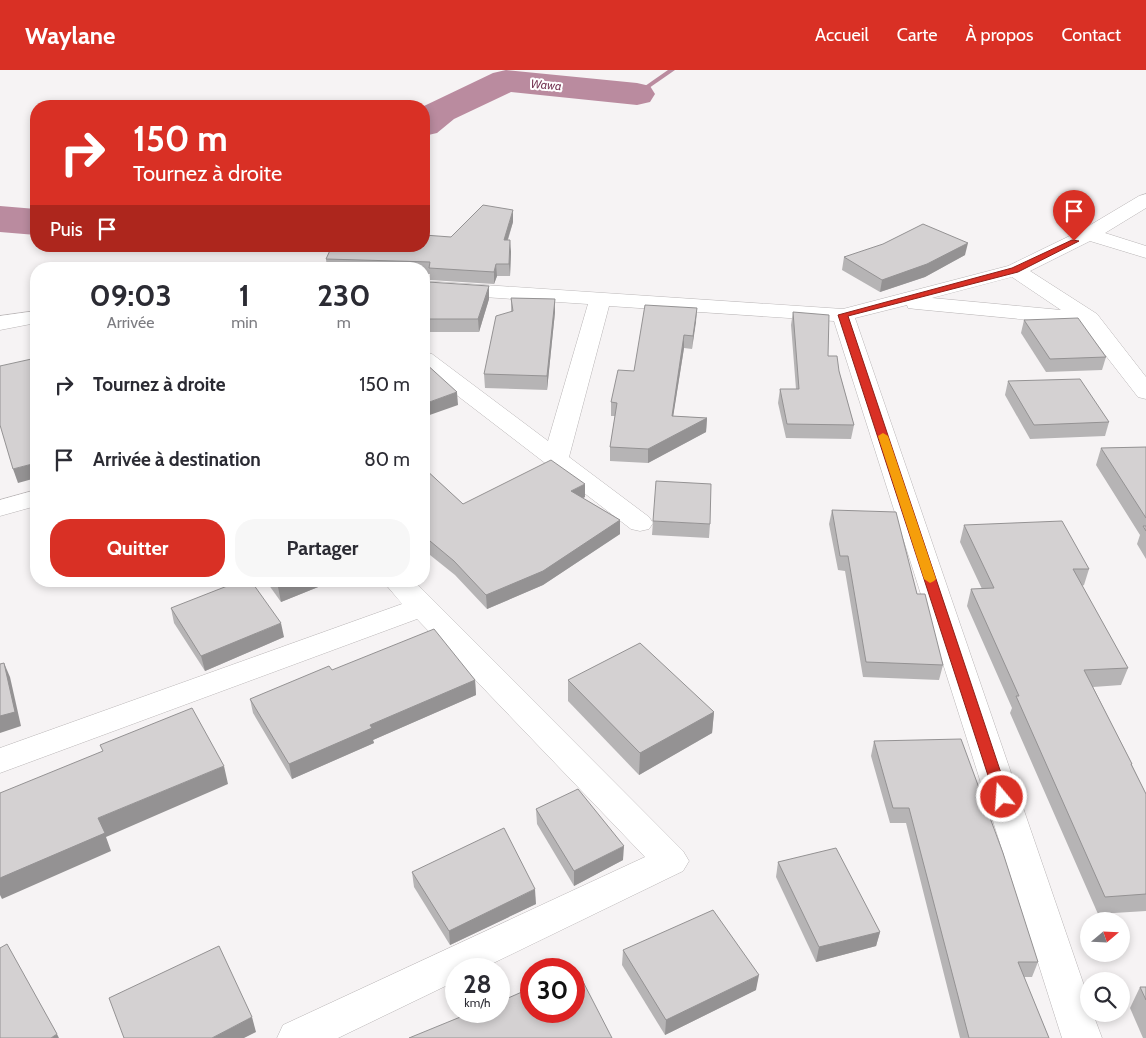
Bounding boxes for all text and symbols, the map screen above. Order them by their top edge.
text: Waylane [25,21,115,50]
text: Accueil [815,24,869,46]
text: Carte [897,24,937,46]
text: À propos [965,24,1033,46]
text: Contact [1061,24,1121,46]
water label: Wawa [530,76,562,93]
text: 150 m [133,117,228,160]
icon: right [50,120,115,185]
text: Tournez à droite [133,160,282,187]
pin [1053,190,1095,241]
icon: arrive [1060,197,1088,225]
icon: arrive [93,215,121,243]
text: Puis [50,218,83,241]
text: 09:03 [90,277,172,314]
text: 1 [239,277,250,314]
text: 230 [317,277,370,314]
text: Arrivée [107,313,154,332]
text: min [231,313,258,332]
text: m [337,313,351,332]
icon: right [50,371,78,399]
text: Tournez à droite [93,373,226,396]
text: 150 m [359,373,410,396]
icon: arrive [50,446,78,474]
text: Arrivée à destination [93,448,261,471]
text: 80 m [364,448,410,471]
button: Quitter [50,519,225,577]
button: Partager [235,519,410,577]
position arrow [975,770,1027,822]
north arrow [1080,912,1130,962]
map controls [1080,912,1130,1022]
speed limit sign: 30 [520,958,585,1023]
text: 28 [463,969,492,999]
button: search [1080,972,1130,1022]
text: km/h [464,995,491,1010]

